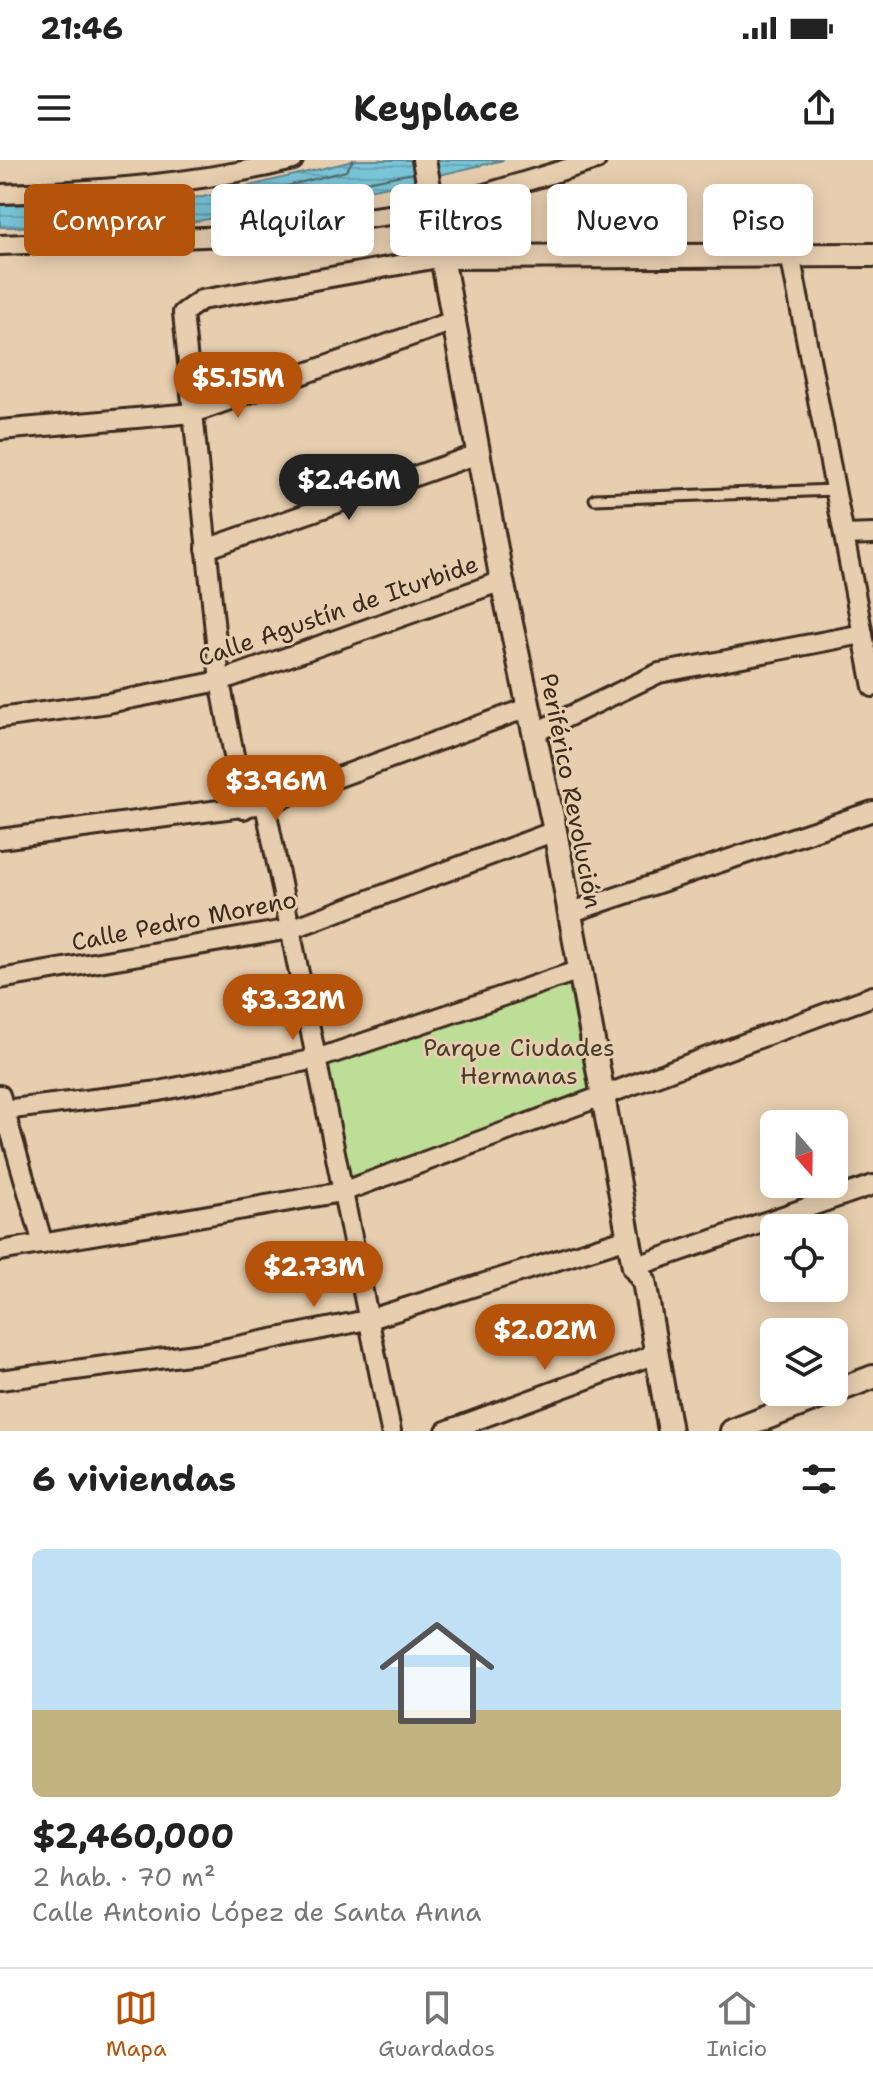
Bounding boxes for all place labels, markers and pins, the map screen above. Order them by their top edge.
pin: $5.15M [173,352,303,420]
pin: $2.46M [284,454,414,522]
pin: $3.96M [211,755,341,823]
pin: $3.32M [228,974,358,1042]
pin: $2.73M [249,1241,379,1309]
pin: $2.02M [480,1304,610,1372]

